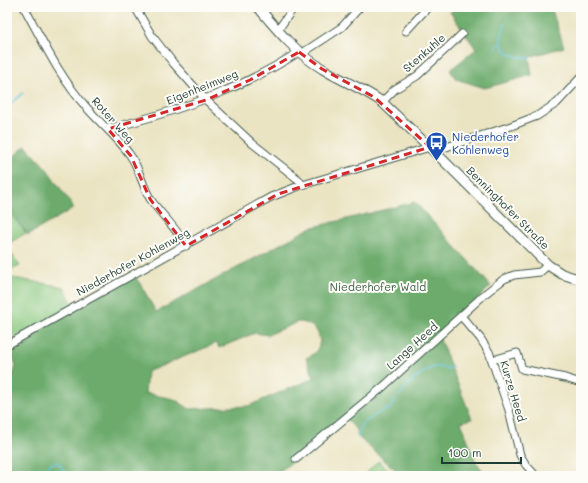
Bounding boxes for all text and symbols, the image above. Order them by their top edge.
street label: Stenkuhle [399,30,448,75]
street label: Eigenheimweg [164,65,240,108]
street label: Roter Weg [89,93,138,146]
place label: Niederhofer Kohlenweg [452,129,519,157]
bus stop icon: Niederhofer Kohlenweg [424,130,450,163]
street label: Benninghofer Straße [464,163,553,253]
street label: Niederhofer Kohlenweg [73,224,192,299]
park label: Niederhofer Wald [330,279,426,294]
street label: Lange Heed [383,319,440,373]
street label: Kurze Heed [497,358,530,423]
scale bar [442,439,521,465]
text: 100 m [448,444,482,460]

